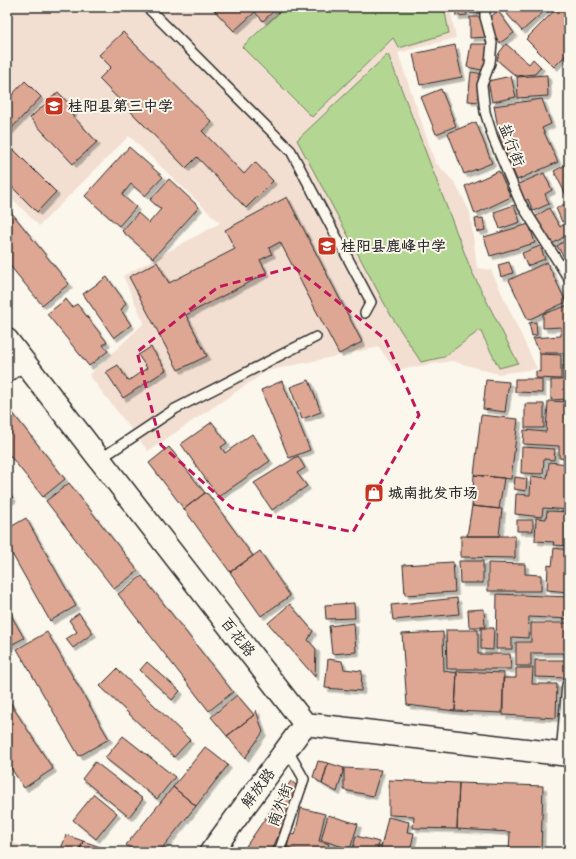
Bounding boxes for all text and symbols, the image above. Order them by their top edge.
school or university icon: 桂阳县第三中学 [43,95,65,117]
place label: 桂阳县第三中学 [68,97,173,115]
street label: 盐行街 [496,121,528,169]
school or university icon: 桂阳县鹿峰中学 [316,235,338,257]
place label: 桂阳县鹿峰中学 [341,237,446,255]
shop icon: 城南批发市场 [363,482,385,504]
place label: 城南批发市场 [388,484,478,502]
street label: 百花路 [217,614,259,660]
street label: 解放路 [237,765,279,811]
street label: 南外街 [264,781,296,829]

